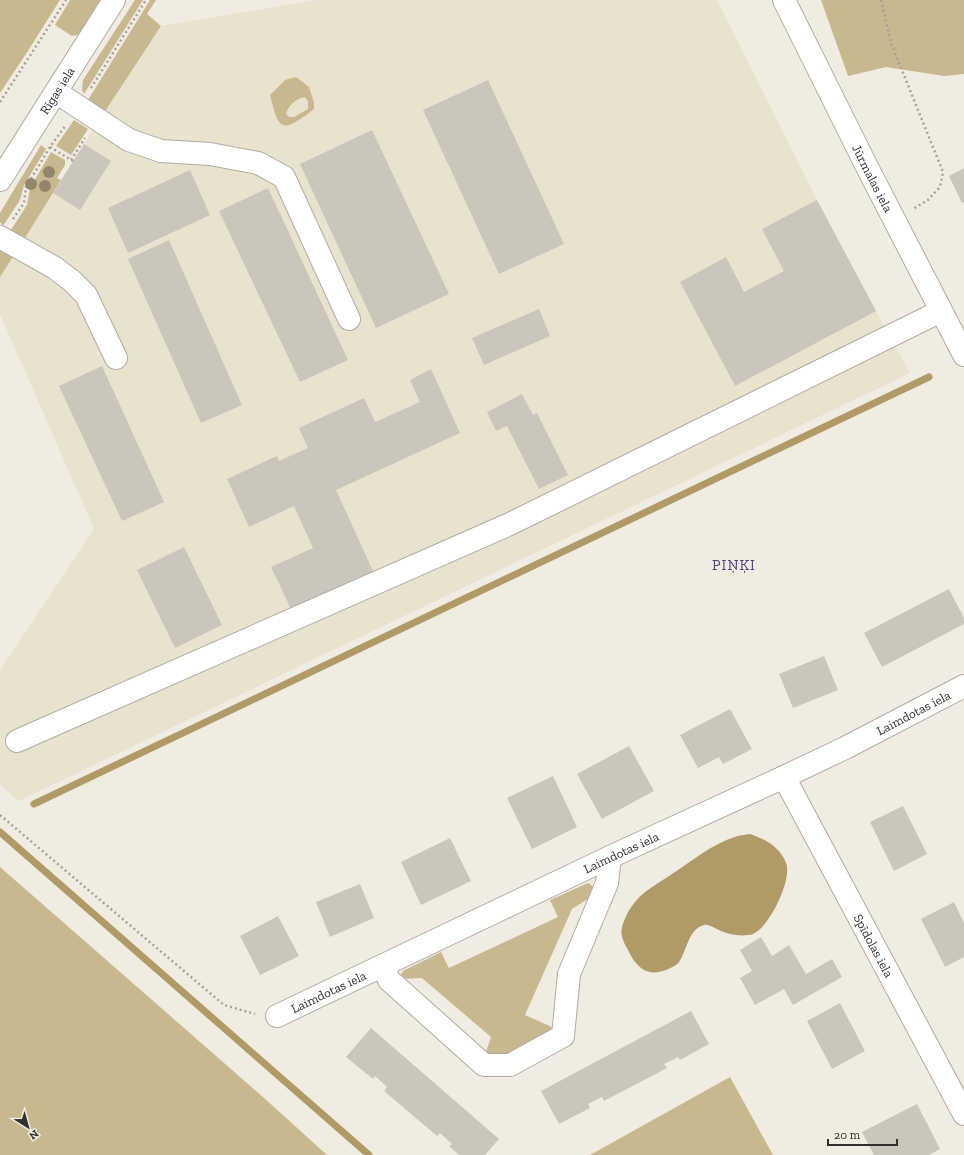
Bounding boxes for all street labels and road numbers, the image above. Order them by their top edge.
street label: Rīgas iela [36,63,78,117]
street label: Jūrmalas iela [849,142,897,215]
street label: Laimdotas iela [874,687,953,738]
street label: Laimdotas iela [581,828,662,876]
street label: Spīdolas iela [851,911,897,980]
street label: Laimdotas iela [289,967,369,1016]

